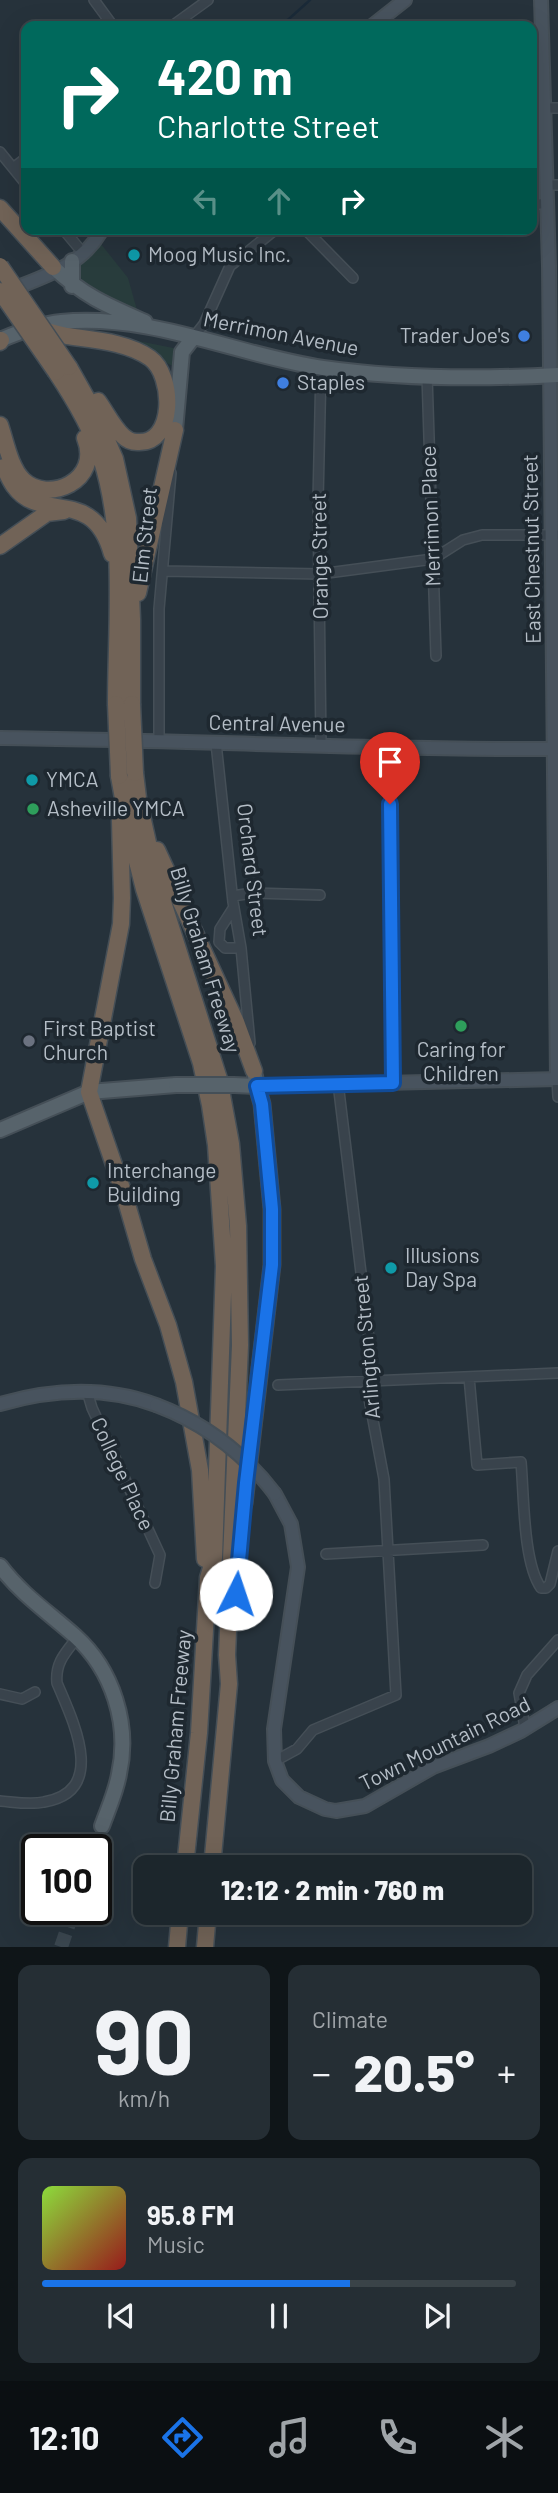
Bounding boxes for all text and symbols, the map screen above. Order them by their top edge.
text: 420 m [157,46,293,105]
icon: right [42,49,133,140]
text: Charlotte Street [157,106,380,144]
icon: left [187,182,225,220]
icon: ahead [260,182,298,220]
icon: right [333,182,371,220]
place label: Moog Music Inc. [148,241,291,266]
marker: Moog Music Inc. [126,247,142,263]
street label: Merrimon Avenue [201,305,361,360]
place label: Trader Joe's [400,322,510,347]
marker: Trader Joe's [516,328,532,344]
place label: Staples [297,369,365,394]
marker: Staples [275,375,291,391]
street label: Merrimon Place [415,445,444,587]
street label: East Chestnut Street [516,454,545,644]
street label: Elm Street [126,486,161,584]
street label: Orange Street [305,492,332,620]
street label: Central Avenue [208,709,346,736]
pin [360,732,420,804]
icon: arrive [371,743,409,781]
place label: YMCA [46,766,99,791]
marker: YMCA [24,772,40,788]
place label: Asheville YMCA [47,795,185,820]
marker: Asheville YMCA [25,801,41,817]
street label: Orchard Street [233,802,274,938]
street label: Billy Graham Freeway [166,863,247,1056]
place label: First Baptist Church [43,1015,156,1064]
marker: Caring for Children [453,1018,469,1034]
marker: First Baptist Church [21,1033,37,1049]
place label: Caring for Children [417,1036,506,1085]
place label: Interchange Building [107,1157,217,1206]
marker: Interchange Building [85,1175,101,1191]
place label: Illusions Day Spa [405,1242,480,1291]
marker: Illusions Day Spa [383,1260,399,1276]
street label: Arlington Street [347,1274,384,1420]
street label: College Place [86,1413,160,1534]
position arrow [199,1557,273,1631]
street label: Billy Graham Freeway [154,1628,195,1823]
street label: Town Mountain Road [355,1690,534,1795]
speed limit sign: 100 [21,1834,112,1925]
text: 12:12 · 2 min · 760 m [221,1874,444,1905]
text: 90 [94,1984,194,2093]
text: Climate [312,2005,388,2033]
text: 20.5° [353,2040,475,2102]
text: − [312,2049,331,2095]
text: + [497,2049,516,2095]
text: km/h [118,2084,170,2112]
text: 95.8 FM [147,2199,234,2230]
text: Music [147,2230,205,2258]
icon: previous [102,2297,140,2335]
icon: pause [260,2297,298,2335]
icon: next [418,2297,456,2335]
icon: directions [158,2413,207,2462]
icon: music [265,2413,314,2462]
icon: phone [373,2413,422,2462]
icon: climate [480,2413,529,2462]
text: 12:10 [29,2418,100,2456]

